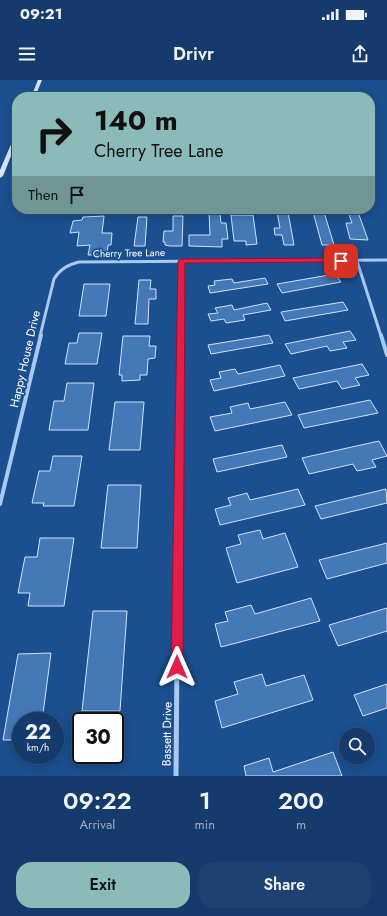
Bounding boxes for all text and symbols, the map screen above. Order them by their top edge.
text: 09:21 [20,3,62,25]
text: Drivr [173,41,214,67]
icon: menu [16,43,38,65]
icon: share [349,43,371,65]
text: 140 m [94,100,178,141]
icon: right [28,108,80,160]
text: Cherry Tree Lane [94,138,224,164]
text: Then [28,184,58,206]
icon: arrive [66,184,88,206]
pin [324,244,358,278]
street label: Cherry Tree Lane [93,245,165,261]
icon: arrive [330,250,352,272]
street label: Happy House Drive [5,309,45,409]
position arrow [156,646,198,688]
street label: Bassett Drive [157,702,177,766]
speed limit sign: 30 [72,712,124,764]
text: 22 [25,718,51,747]
map controls [339,728,375,764]
button: search [339,728,375,764]
text: km/h [27,740,49,755]
text: 09:22 [63,783,132,818]
text: 1 [199,783,211,818]
text: 200 [278,783,324,818]
text: Arrival [79,815,115,834]
text: min [195,815,215,834]
text: m [296,815,306,834]
button: Exit [16,862,190,908]
button: Share [198,862,371,908]

